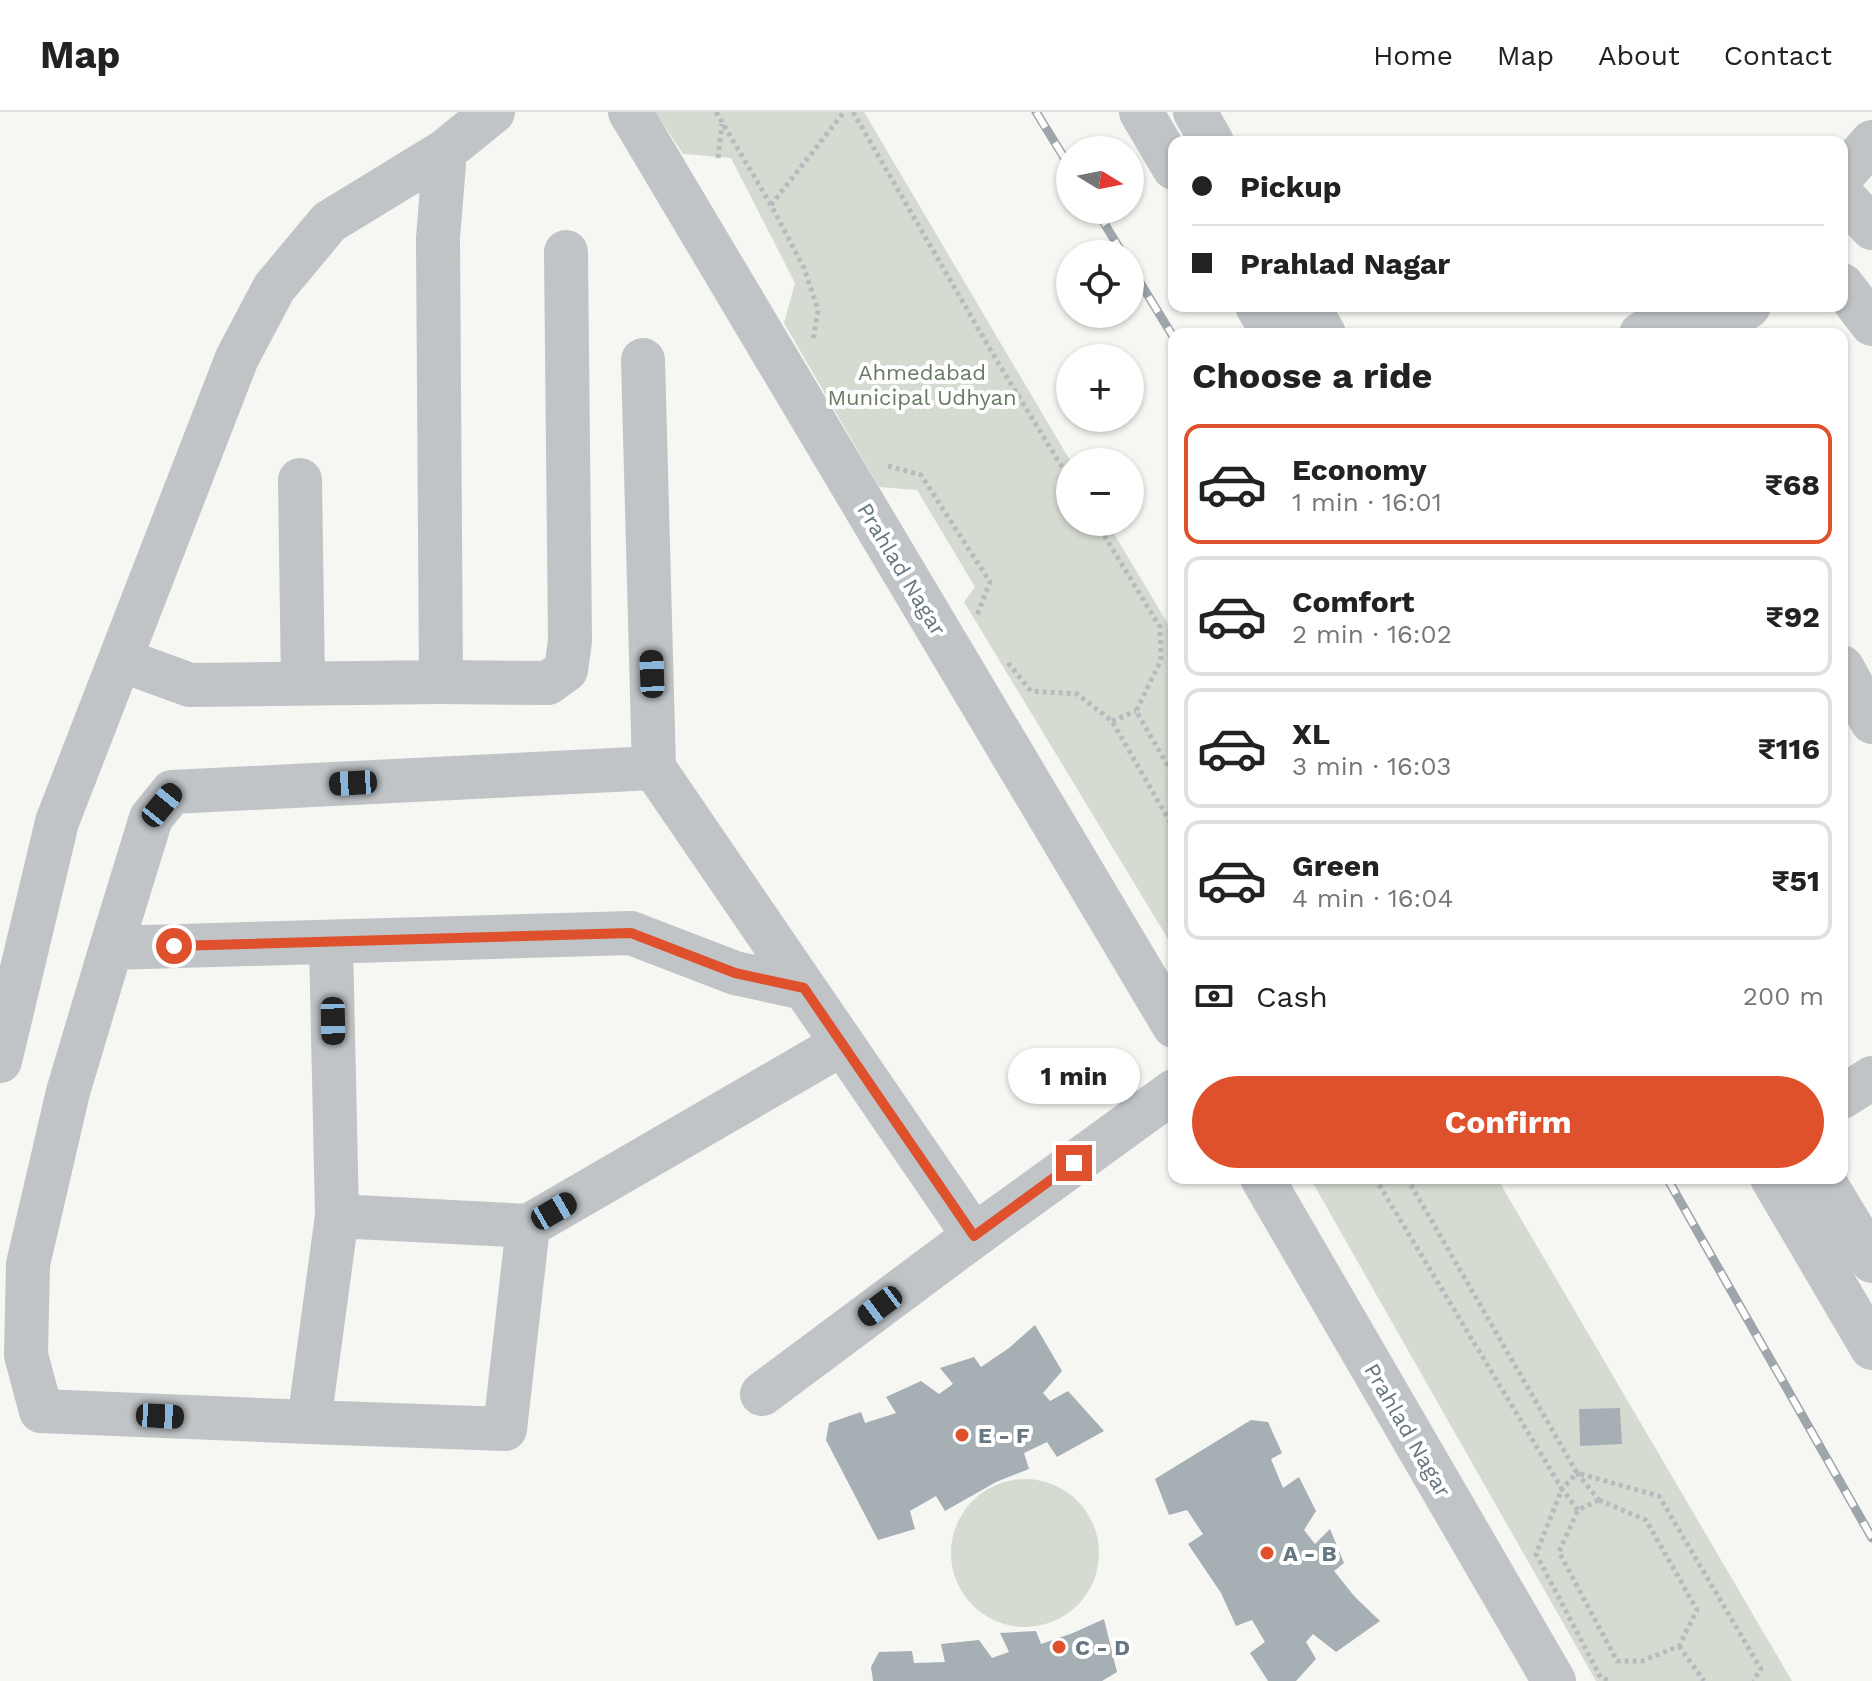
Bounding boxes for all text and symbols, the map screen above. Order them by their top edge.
text: Map [40,33,120,77]
text: Home [1373,39,1453,72]
text: Map [1497,39,1554,72]
text: About [1598,39,1680,72]
text: Contact [1724,39,1832,72]
north arrow [1056,136,1144,224]
map controls [1056,136,1144,536]
text: Pickup [1240,169,1342,204]
button: locate [1056,240,1144,328]
text: Prahlad Nagar [1240,246,1450,281]
button: + [1056,344,1144,432]
text: Choose a ride [1192,355,1432,397]
park label: Ahmedabad Municipal Udhyan [827,360,1017,410]
button: − [1056,448,1144,536]
icon: car [1196,448,1268,520]
text: Economy [1292,452,1427,487]
text: ₹68 [1765,467,1820,502]
text: 1 min · 16:01 [1292,487,1442,517]
street label: Prahlad Nagar [852,498,951,640]
icon: car [1196,580,1268,652]
text: Comfort [1292,584,1414,619]
text: ₹92 [1766,599,1820,634]
text: 2 min · 16:02 [1292,619,1452,649]
car [639,650,665,698]
icon: car [1196,712,1268,784]
text: XL [1292,716,1330,751]
text: ₹116 [1758,731,1820,766]
text: 3 min · 16:03 [1292,751,1451,781]
car [328,770,378,796]
car [138,779,186,831]
icon: car [1196,844,1268,916]
text: Green [1292,848,1380,883]
text: ₹51 [1772,863,1820,898]
text: 4 min · 16:04 [1292,883,1453,913]
route start [156,928,192,964]
icon: cash [1192,974,1236,1018]
text: Cash [1256,979,1328,1014]
text: 200 m [1743,981,1824,1011]
car [321,997,345,1045]
callout: 1 min [1008,1047,1140,1103]
text: 1 min [1041,1061,1107,1091]
button: Confirm [1192,1076,1824,1168]
route end [1056,1145,1092,1181]
car [527,1189,581,1233]
car [854,1282,906,1330]
street label: Prahlad Nagar [1359,1359,1456,1502]
car [135,1403,185,1429]
place label: E - F [978,1423,1030,1448]
marker: E - F [953,1426,971,1444]
place label: A - B [1283,1541,1337,1566]
marker: A - B [1258,1544,1276,1562]
place label: C - D [1075,1635,1130,1660]
marker: C - D [1050,1638,1068,1656]

